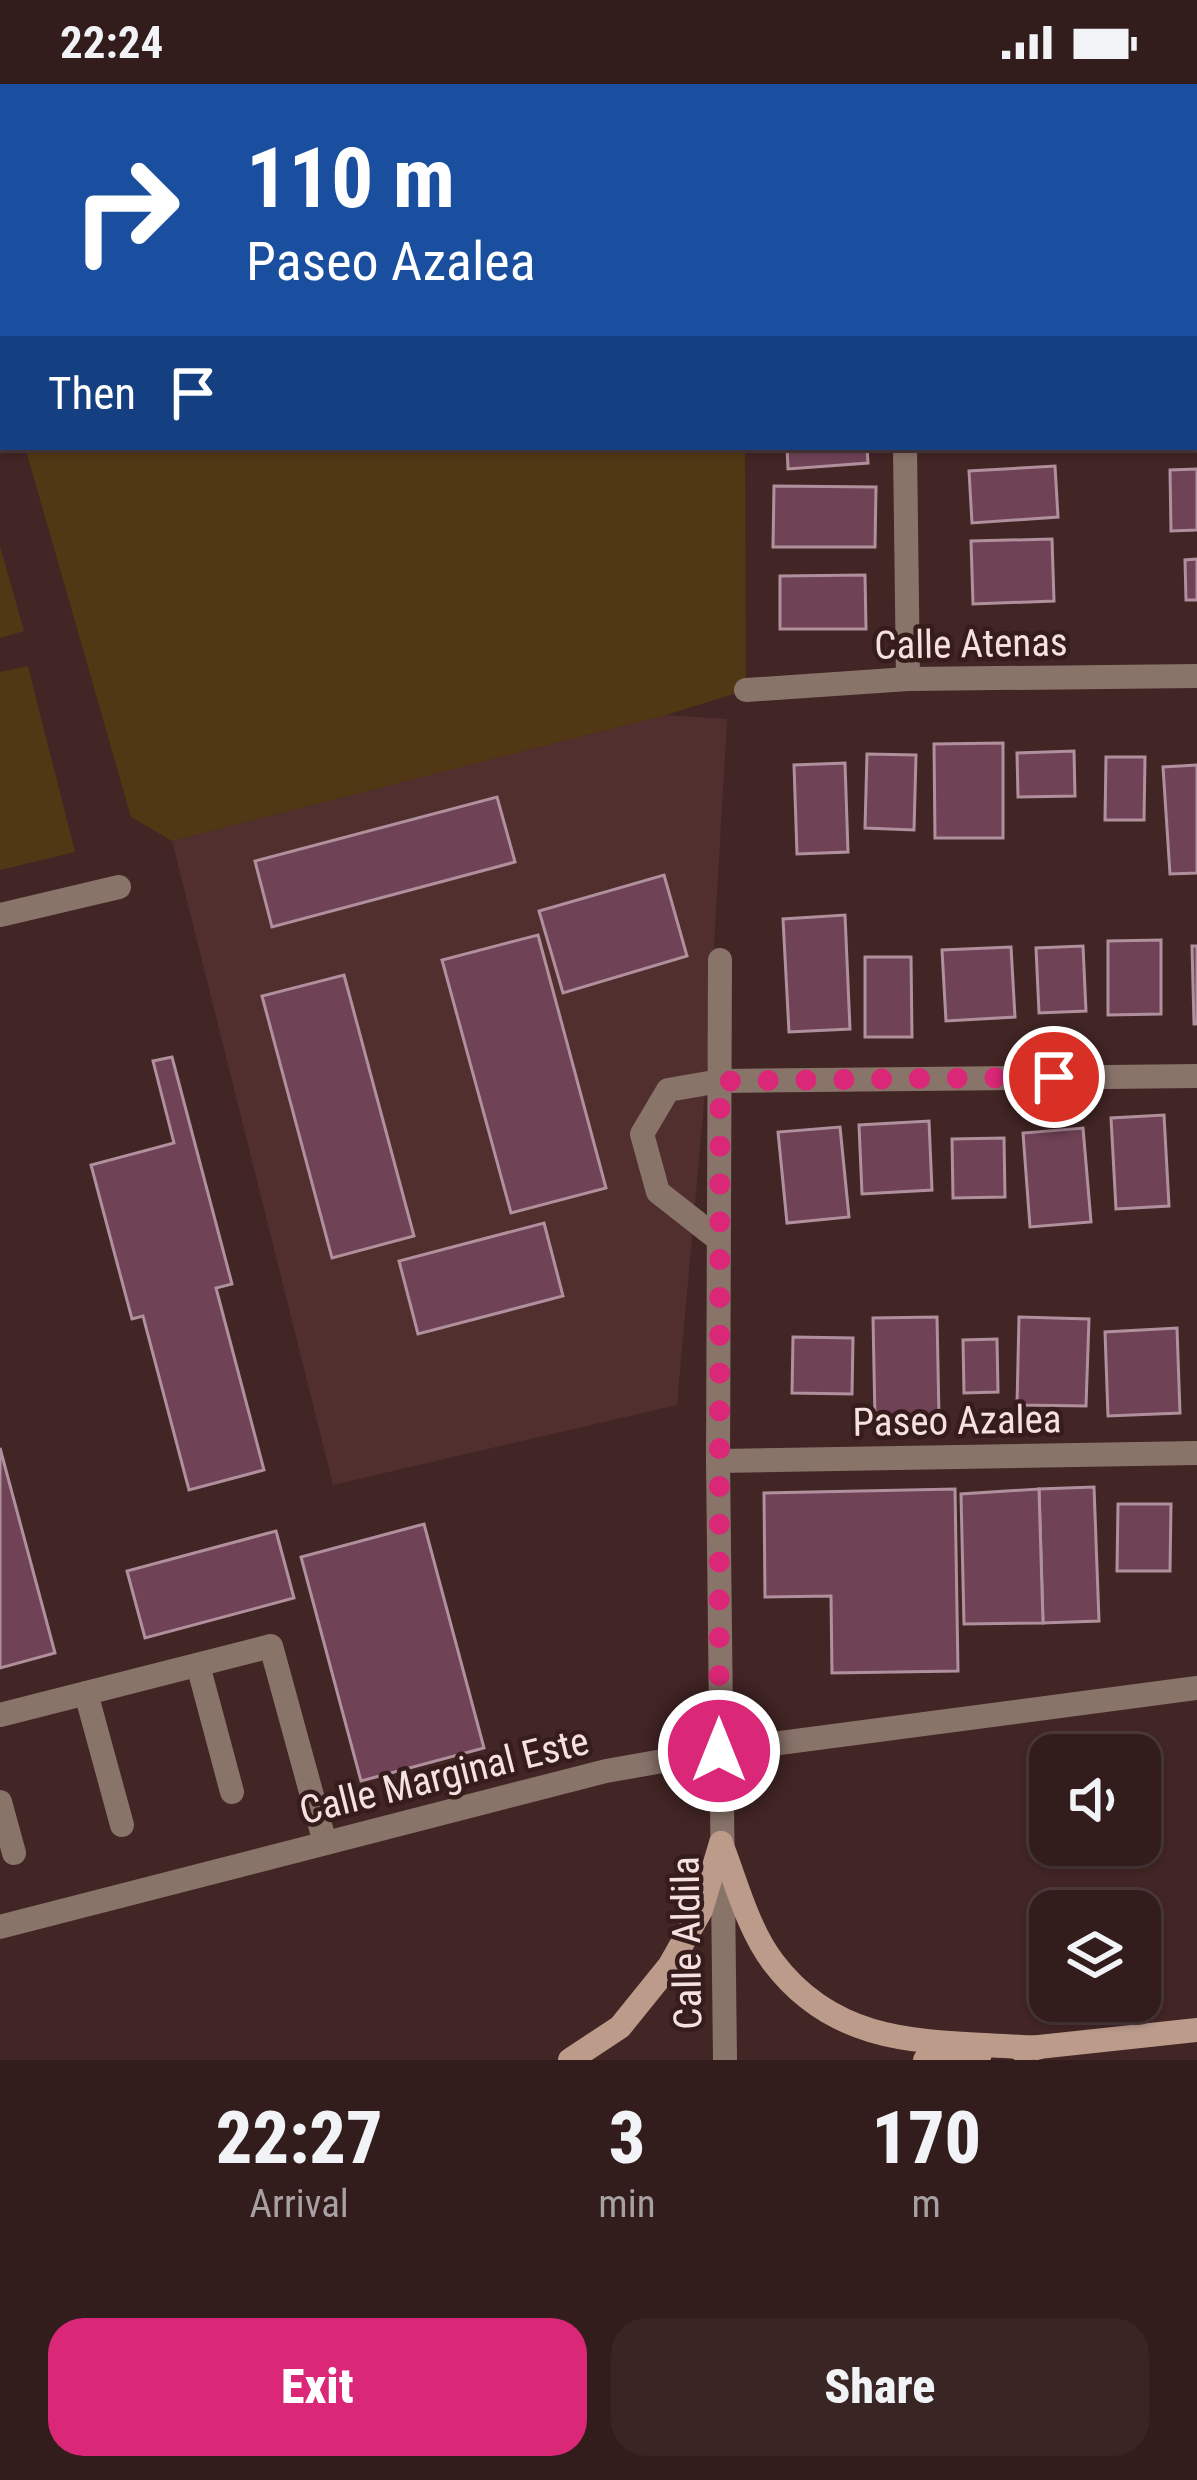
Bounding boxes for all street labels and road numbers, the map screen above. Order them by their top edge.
street label: Calle Atenas [874,619,1068,669]
street label: Paseo Azalea [852,1396,1062,1446]
street label: Calle Marginal Este [295,1718,593,1834]
street label: Calle Aldila [662,1856,712,2030]

